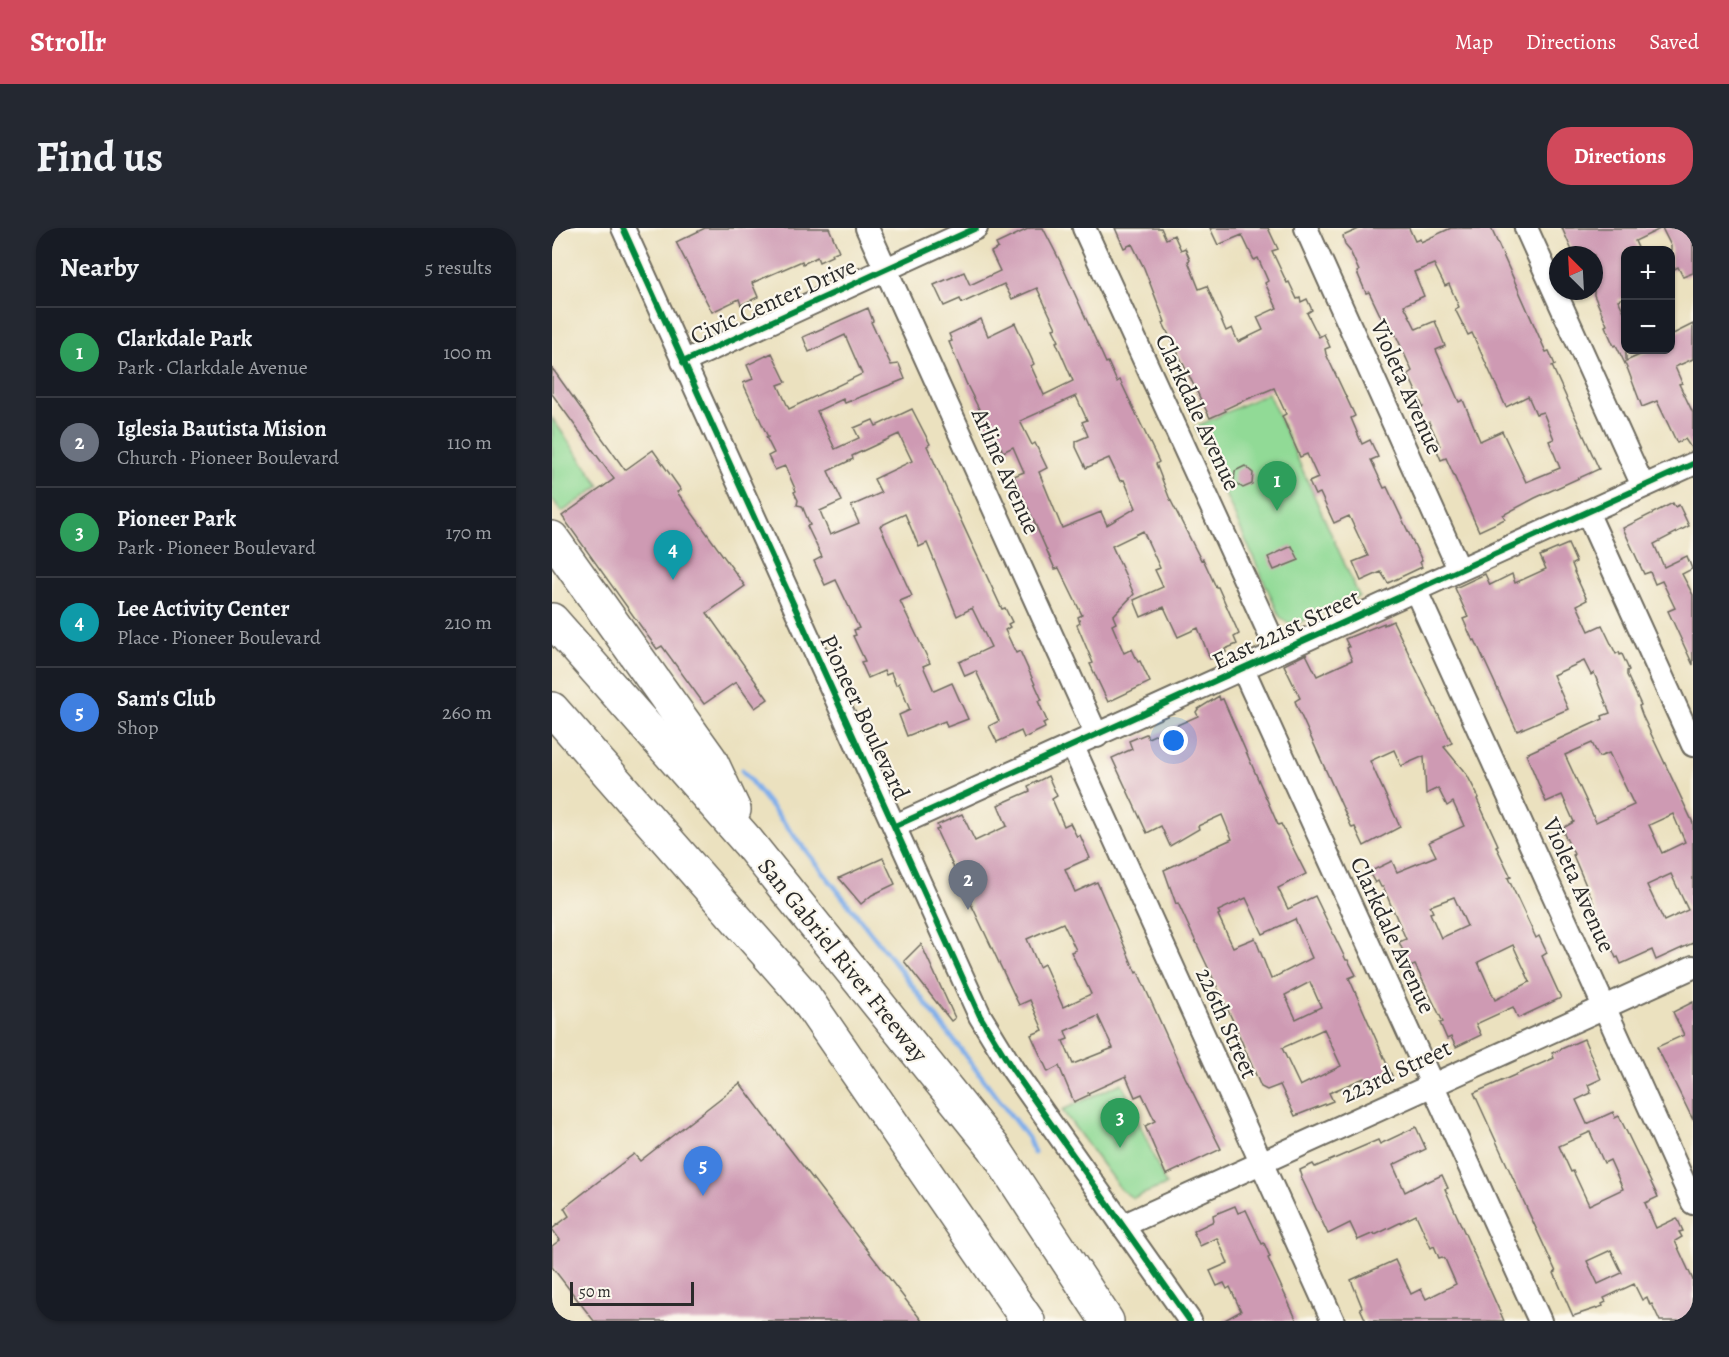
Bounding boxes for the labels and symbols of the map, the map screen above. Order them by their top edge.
north arrow [1549,246,1603,300]
street label: Civic Center Drive [685,250,861,352]
street label: Violeta Avenue [1363,314,1451,459]
street label: Clarkdale Avenue [1148,328,1248,496]
street label: Arline Avenue [963,402,1048,539]
pin: 1 [1258,462,1296,511]
pin: 4 [654,530,692,580]
street label: East 221st Street [1207,581,1365,677]
street label: Pioneer Boulevard [813,629,917,805]
your location [1159,726,1188,755]
street label: Violeta Avenue [1535,812,1623,957]
street label: San Gabriel River Freeway [751,851,936,1069]
street label: Clarkdale Avenue [1343,851,1443,1019]
pin: 2 [948,860,988,910]
street label: 226th Street [1188,962,1266,1084]
street label: 223rd Street [1336,1031,1456,1111]
pin: 3 [1100,1098,1140,1148]
pin: 5 [684,1146,722,1196]
scale bar [570,1279,694,1306]

